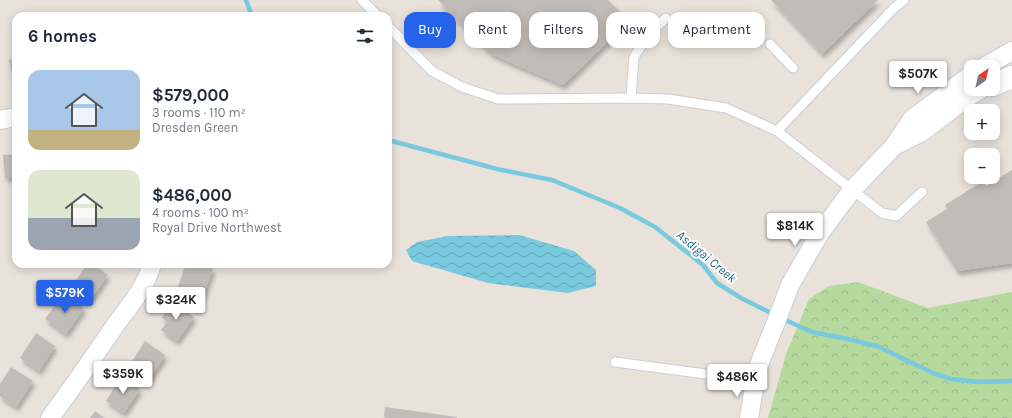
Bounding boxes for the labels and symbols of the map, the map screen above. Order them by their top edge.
north arrow [964,60,1000,96]
pin: $507K [890,61,946,95]
pin: $814K [767,213,823,247]
water label: Asdigai Creek [674,227,740,286]
pin: $579K [37,280,93,314]
pin: $324K [148,287,204,321]
pin: $359K [95,361,151,395]
pin: $486K [709,364,765,398]

